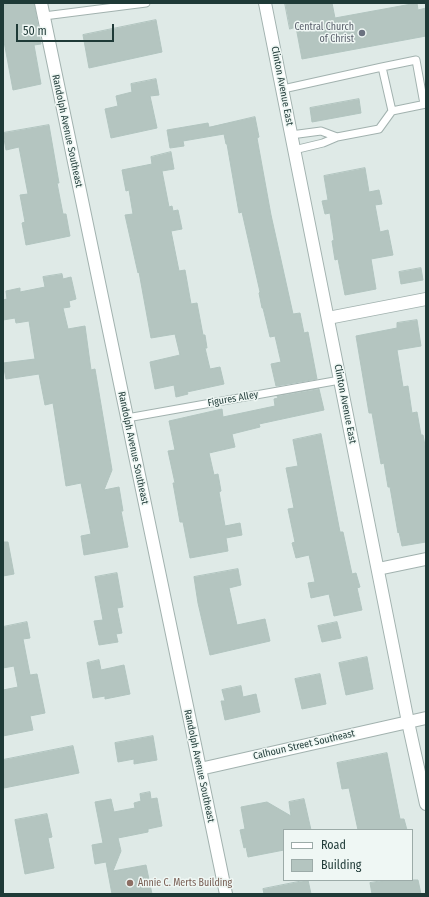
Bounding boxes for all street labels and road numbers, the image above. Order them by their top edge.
street label: Clinton Avenue East [268,45,296,127]
street label: Randolph Avenue Southeast [49,73,85,189]
street label: Clinton Avenue East [331,363,359,445]
street label: Figures Alley [207,389,259,409]
street label: Randolph Avenue Southeast [115,390,151,506]
street label: Randolph Avenue Southeast [181,708,217,824]
street label: Calhoun Street Southeast [252,727,356,763]

